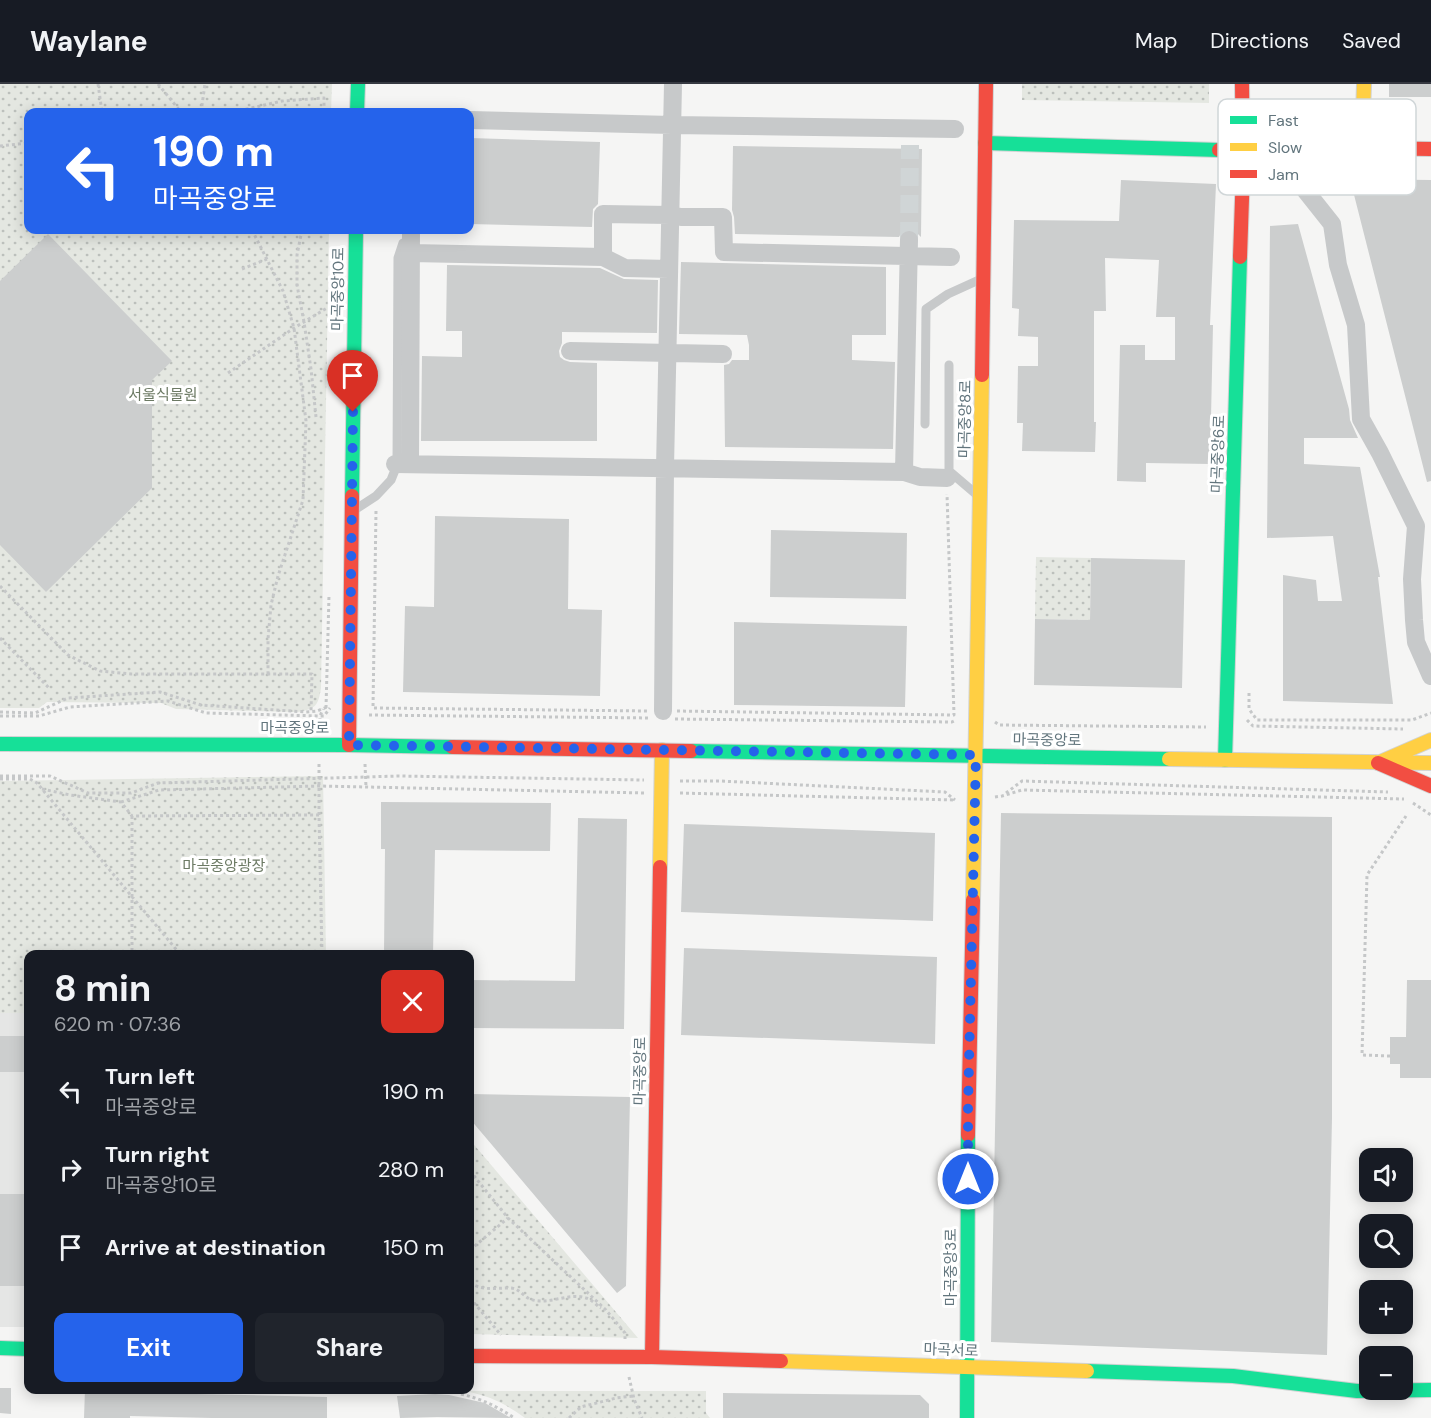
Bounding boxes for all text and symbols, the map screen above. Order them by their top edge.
text: Waylane [30,23,148,60]
text: Map [1135,27,1177,55]
text: Directions [1210,27,1309,55]
text: Saved [1342,27,1401,55]
legend [1218,99,1416,195]
text: Fast [1268,110,1299,131]
text: 190 m [153,124,274,179]
icon: left [54,132,132,210]
text: Slow [1268,137,1302,158]
text: Jam [1268,164,1299,185]
text: 마곡중앙로 [153,181,277,216]
street label: 마곡중앙10로 [327,247,349,331]
pin [327,350,378,412]
icon: arrive [336,359,369,392]
street label: 마곡중앙8로 [954,380,976,458]
park label: 서울식물원 [128,385,198,405]
street label: 마곡중앙6로 [1207,414,1229,494]
street label: 마곡중앙로 [260,718,330,738]
street label: 마곡중앙로 [1012,729,1082,751]
park label: 마곡중앙광장 [183,856,266,876]
text: 8 min [54,965,151,1012]
button: close [381,970,444,1033]
text: 620 m · 07:36 [54,1011,181,1037]
street label: 마곡중앙로 [629,1036,651,1106]
text: Turn left [105,1062,195,1091]
icon: left [54,1075,87,1108]
text: 190 m [383,1077,444,1106]
text: 마곡중앙로 [105,1094,197,1120]
text: Turn right [105,1140,210,1169]
position arrow [936,1147,1000,1211]
map controls [1359,1148,1413,1400]
button: sound [1359,1148,1413,1202]
icon: right [54,1153,87,1186]
text: 280 m [378,1155,444,1184]
text: 마곡중앙10로 [105,1172,217,1198]
button: search [1359,1214,1413,1268]
street label: 마곡중앙3로 [941,1228,961,1306]
icon: arrive [54,1231,87,1264]
text: Arrive at destination [105,1233,326,1262]
text: 150 m [383,1233,444,1262]
button: + [1359,1280,1413,1334]
button: Exit [54,1313,243,1382]
button: Share [255,1313,444,1382]
street label: 마곡서로 [923,1339,979,1361]
button: − [1359,1346,1413,1400]

